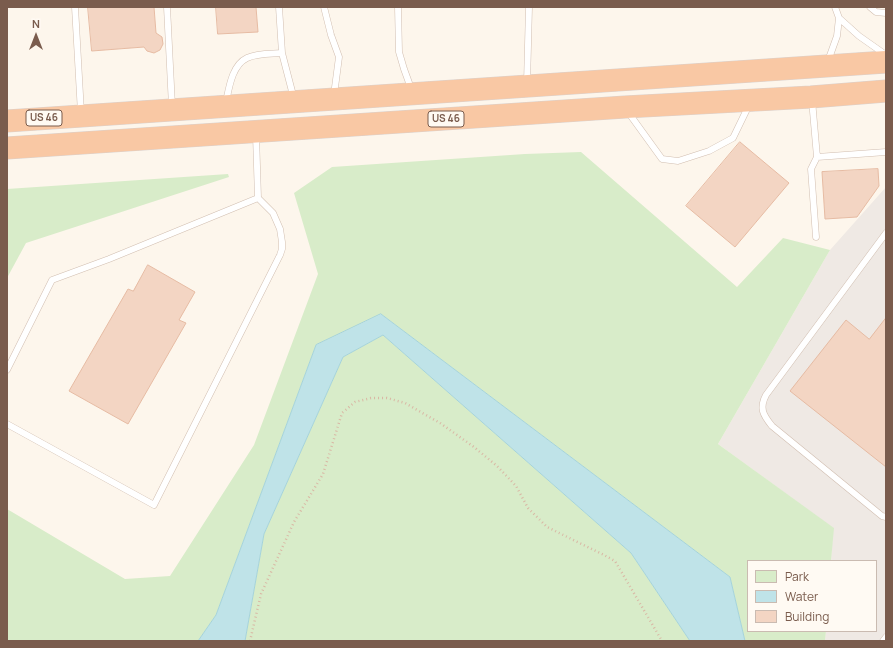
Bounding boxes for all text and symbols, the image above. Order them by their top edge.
north arrow [16,16,56,56]
text: N [32,16,40,31]
road number: US 46 [26,110,62,126]
road number: US 46 [428,111,464,127]
legend [747,560,877,632]
text: Park [785,568,809,585]
text: Water [785,588,818,605]
text: Building [785,608,829,625]

